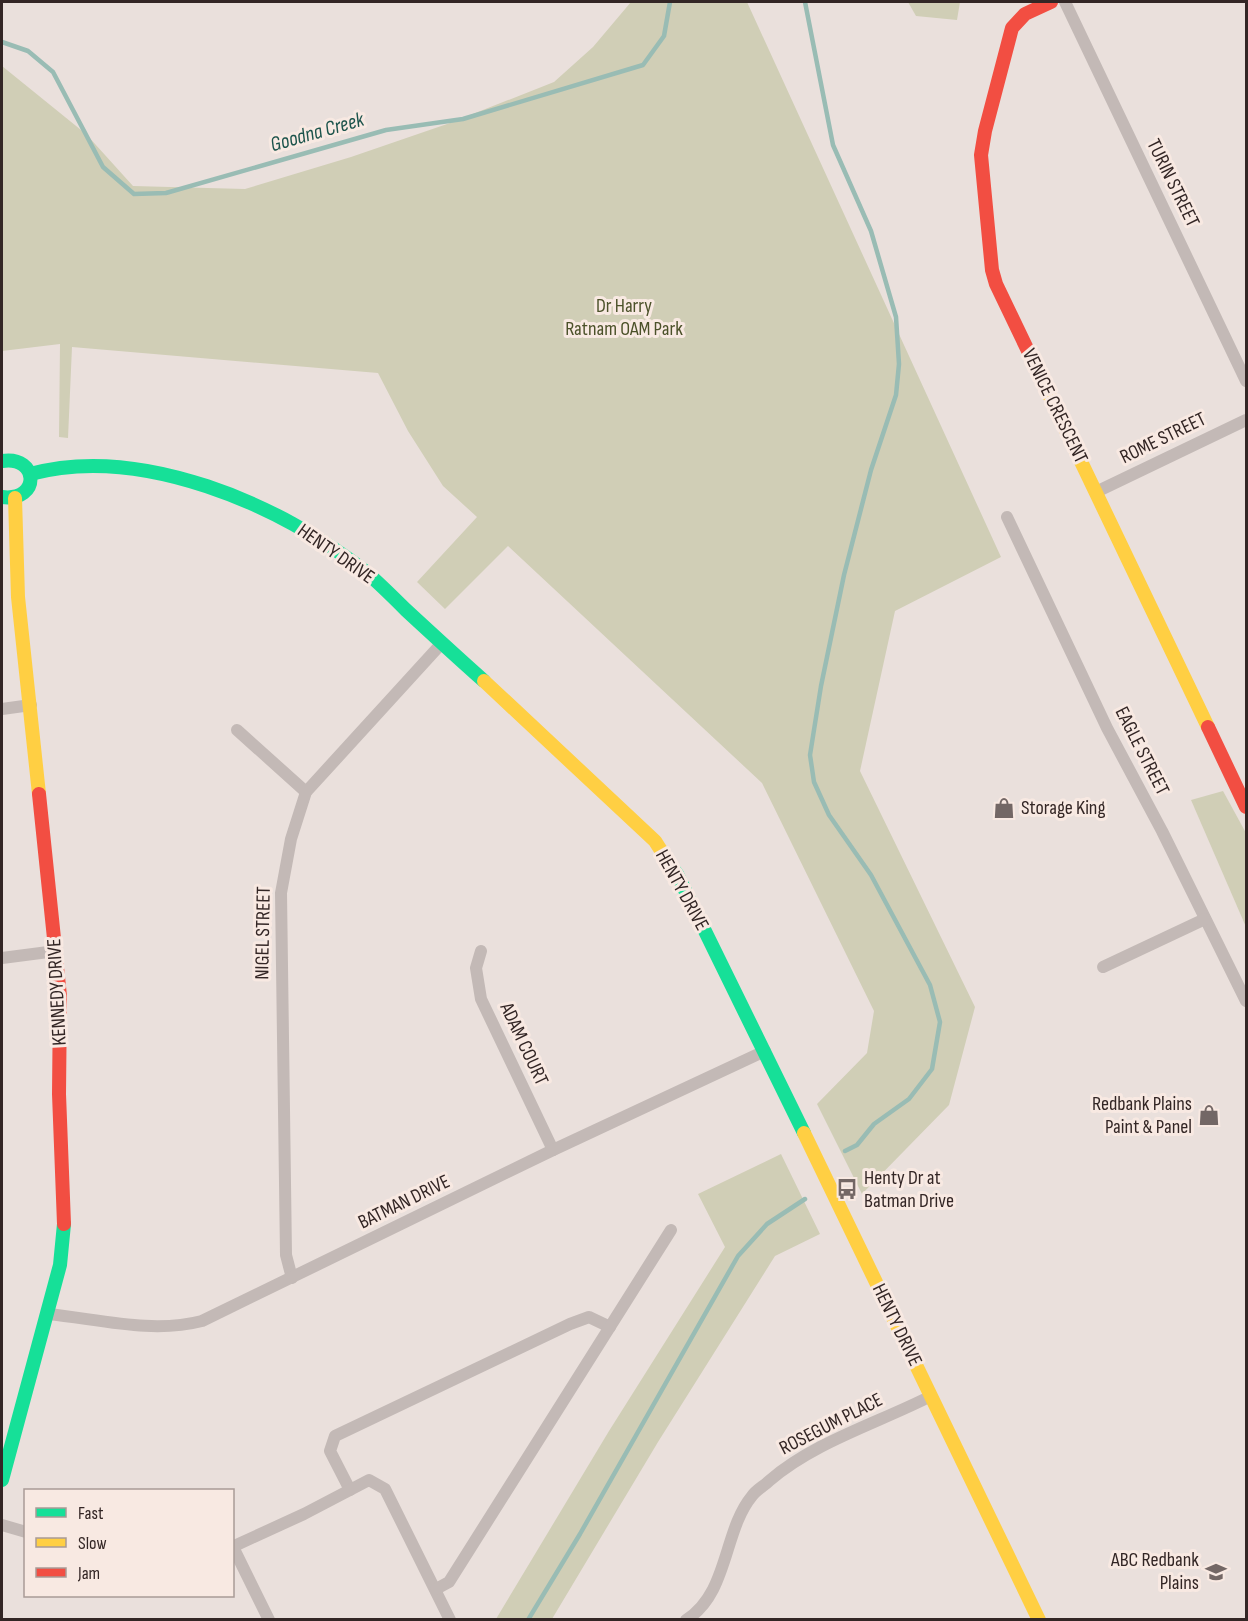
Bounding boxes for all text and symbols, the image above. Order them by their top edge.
water label: Goodna Creek [267,106,368,157]
street label: TURIN STREET [1141,135,1205,231]
park label: Dr Harry Ratnam OAM Park [565,294,683,341]
street label: VENICE CRESCENT [1017,345,1093,467]
street label: ROME STREET [1116,407,1210,469]
street label: HENTY DRIVE [293,519,379,589]
street label: EAGLE STREET [1110,703,1174,799]
shop icon: Storage King [992,796,1016,820]
place label: Storage King [1021,796,1105,820]
street label: HENTY DRIVE [650,845,714,935]
street label: NIGEL STREET [250,886,276,980]
street label: KENNEDY DRIVE [42,938,72,1046]
street label: ADAM COURT [494,998,554,1089]
place label: Redbank Plains Paint & Panel [1092,1092,1192,1139]
shop icon: Redbank Plains Paint & Panel [1197,1103,1221,1127]
place label: Henty Dr at Batman Drive [864,1166,954,1213]
street label: BATMAN DRIVE [354,1170,454,1234]
bus stop icon: Henty Dr at Batman Drive [835,1177,859,1201]
street label: HENTY DRIVE [867,1280,927,1370]
street label: ROSEGUM PLACE [775,1388,887,1460]
legend [24,1489,234,1597]
text: Fast [78,1503,104,1524]
text: Slow [78,1533,107,1554]
place label: ABC Redbank Plains [1110,1548,1199,1595]
school or university icon: ABC Redbank Plains [1204,1560,1228,1584]
text: Jam [77,1563,100,1584]

